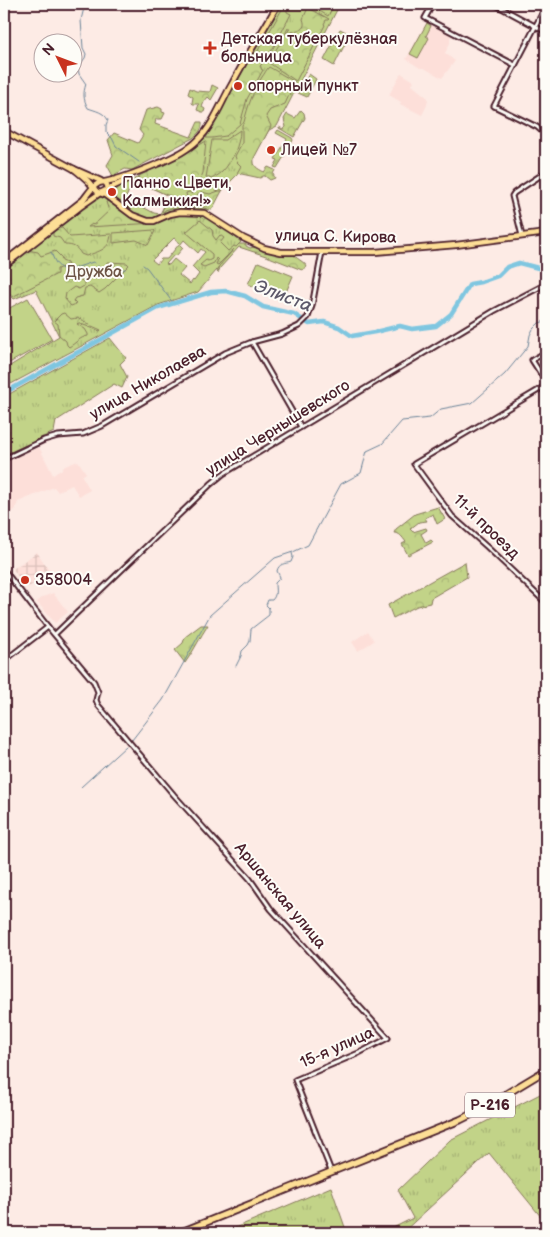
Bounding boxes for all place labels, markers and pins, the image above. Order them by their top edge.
place label: Детская туберкулёзная больница [221,30,398,67]
marker: Детская туберкулёзная больница [203,41,217,55]
place label: опорный пункт [248,77,359,96]
marker: опорный пункт [232,80,244,92]
place label: Лицей №7 [280,141,357,160]
marker: Лицей №7 [265,144,277,156]
place label: Панно «Цвети, Калмыкия!» [122,174,232,211]
marker: Панно «Цвети, Калмыкия!» [106,186,118,198]
place label: 358004 [35,571,92,590]
marker: 358004 [19,574,31,586]

